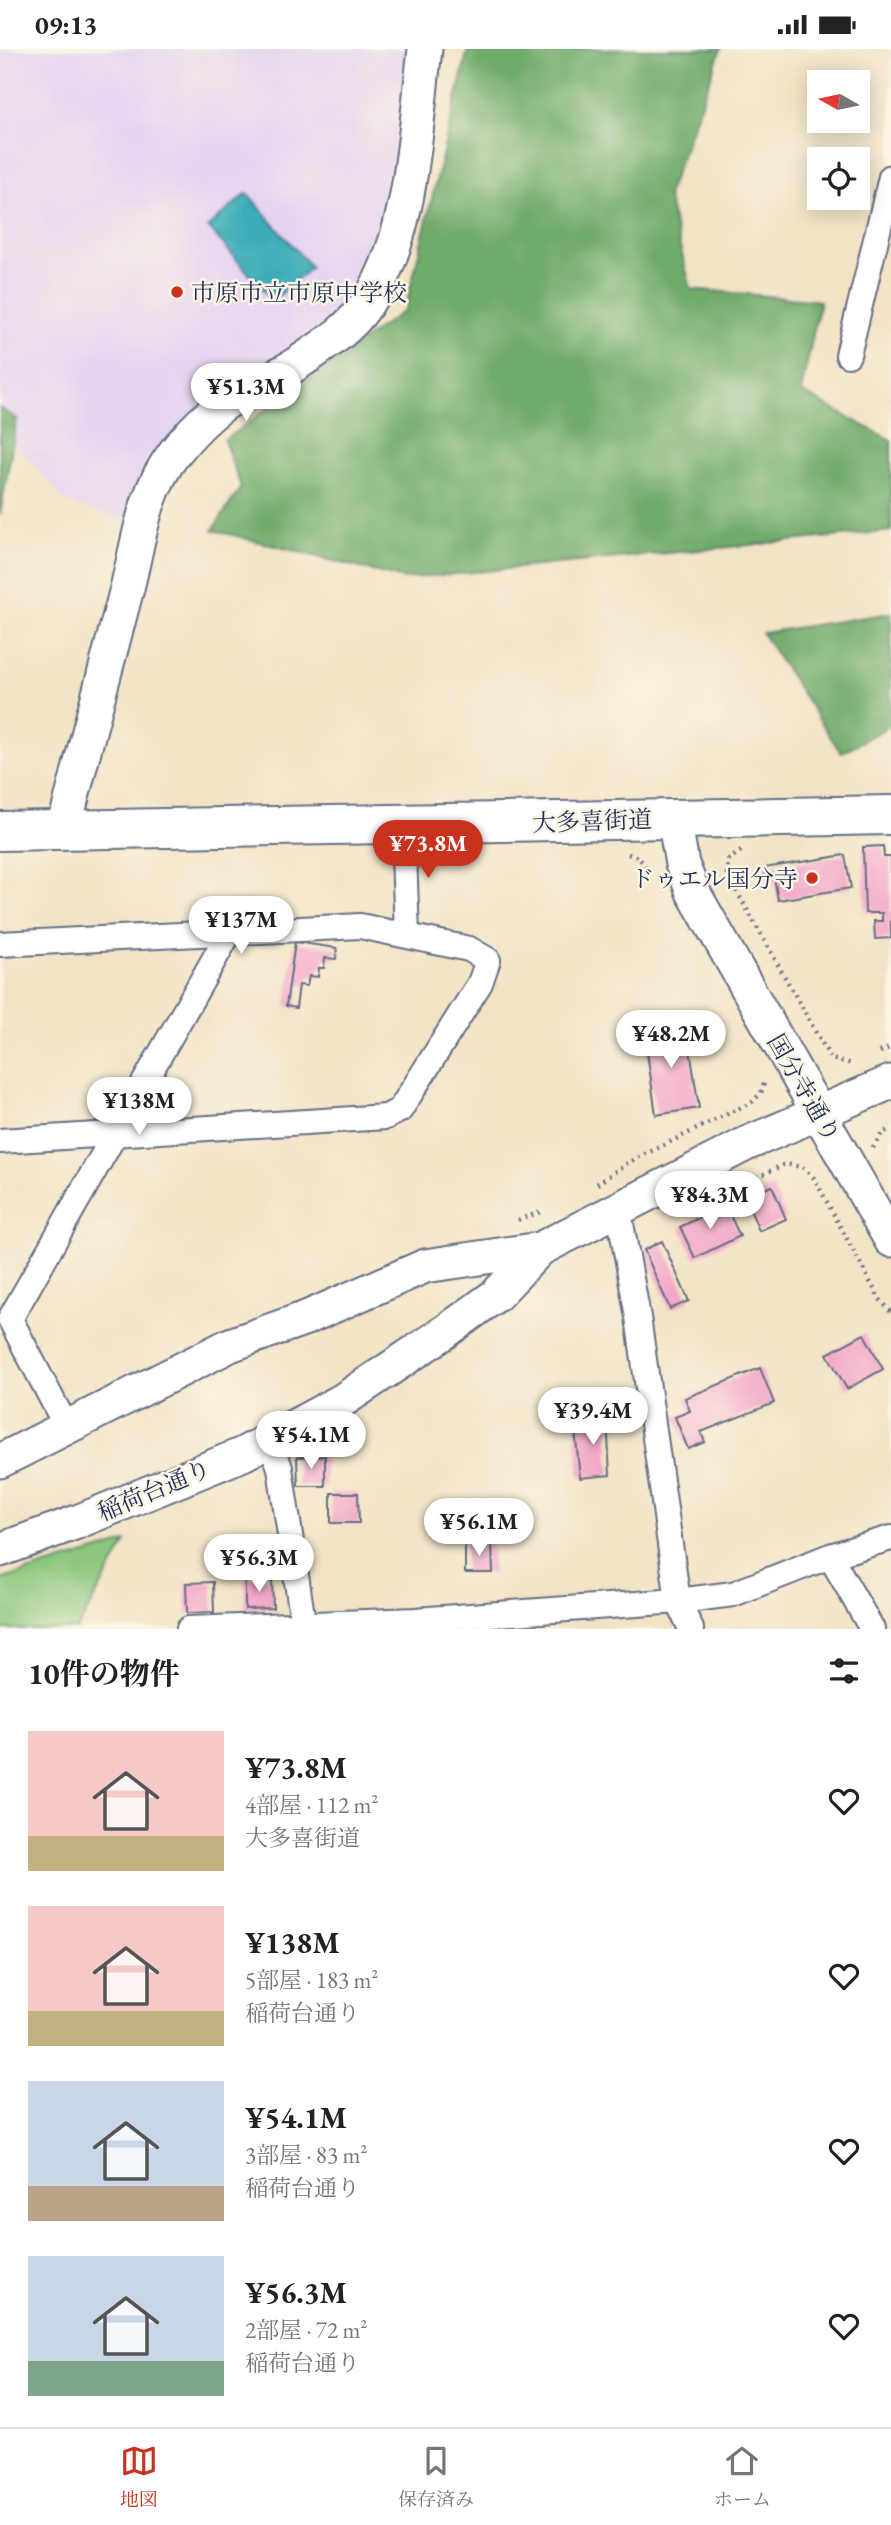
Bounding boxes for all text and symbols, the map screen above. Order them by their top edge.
text: 09:13 [35,8,97,42]
north arrow [807,70,870,133]
map controls [807,70,870,210]
button: locate [807,147,870,210]
place label: 市原市立市原中学校 [191,277,407,308]
marker: 市原市立市原中学校 [169,284,185,300]
pin: ¥51.3M [189,363,303,423]
text: ¥51.3M [207,371,285,401]
street label: 大多喜街道 [531,803,653,839]
pin: ¥73.8M [371,821,485,880]
text: ¥73.8M [389,828,467,858]
place label: ドゥエル国分寺 [631,863,798,894]
marker: ドゥエル国分寺 [804,870,820,886]
pin: ¥137M [192,897,290,956]
text: ¥137M [205,904,277,934]
pin: ¥48.2M [614,1011,728,1070]
text: ¥48.2M [632,1018,710,1048]
street label: 国分寺通り [761,1028,847,1148]
pin: ¥138M [90,1077,188,1137]
text: ¥138M [103,1085,175,1115]
pin: ¥84.3M [653,1171,767,1231]
text: ¥84.3M [671,1179,749,1209]
pin: ¥39.4M [536,1387,650,1447]
text: ¥39.4M [554,1395,632,1425]
pin: ¥54.1M [254,1411,368,1471]
text: ¥54.1M [272,1419,350,1449]
street label: 稲荷台通り [93,1452,215,1528]
pin: ¥56.1M [422,1499,536,1558]
text: ¥56.1M [440,1506,518,1536]
pin: ¥56.3M [202,1535,316,1594]
text: ¥56.3M [220,1542,298,1572]
icon: filters [825,1652,863,1690]
text: 10件の物件 [28,1654,180,1693]
text: ¥73.8M [245,1748,347,1787]
icon: home [84,1759,168,1843]
icon: heart [825,1782,863,1820]
text: 4部屋 · 112 m² [245,1790,378,1820]
text: 大多喜街道 [245,1823,360,1853]
text: ¥138M [245,1923,340,1962]
icon: home [84,1934,168,2018]
icon: heart [825,1957,863,1995]
text: 5部屋 · 183 m² [245,1965,378,1995]
text: 稲荷台通り [245,1998,360,2028]
text: ¥54.1M [245,2098,347,2137]
icon: home [84,2109,168,2193]
icon: heart [825,2132,863,2170]
text: 3部屋 · 83 m² [245,2140,367,2170]
text: 稲荷台通り [245,2173,360,2203]
text: ¥56.3M [245,2273,347,2312]
icon: home [84,2284,168,2368]
icon: heart [825,2307,863,2345]
text: 2部屋 · 72 m² [245,2315,367,2345]
text: 稲荷台通り [245,2348,360,2378]
tab: 地図 [120,2442,158,2512]
tab: 保存済み [398,2442,474,2512]
tab: ホーム [714,2442,771,2512]

